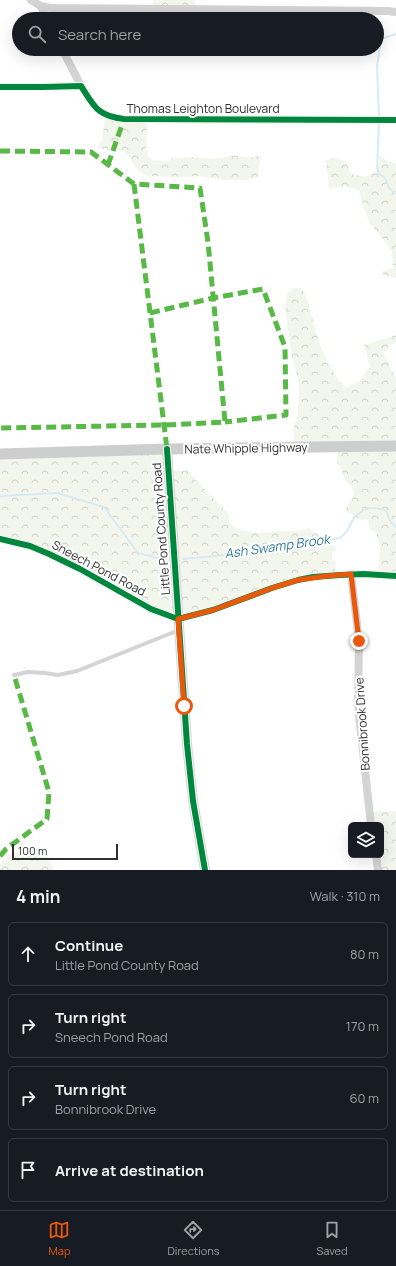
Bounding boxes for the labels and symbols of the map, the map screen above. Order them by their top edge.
street label: Thomas Leighton Boulevard [126,100,280,117]
street label: Nate Whipple Highway [184,438,308,458]
street label: Little Pond County Road [148,462,174,596]
water label: Ash Swamp Brook [223,529,333,562]
street label: Sneech Pond Road [49,536,149,600]
route end [350,632,368,650]
street label: Bonnibrook Drive [350,677,374,771]
route start [175,697,193,715]
scale bar [12,842,118,861]

